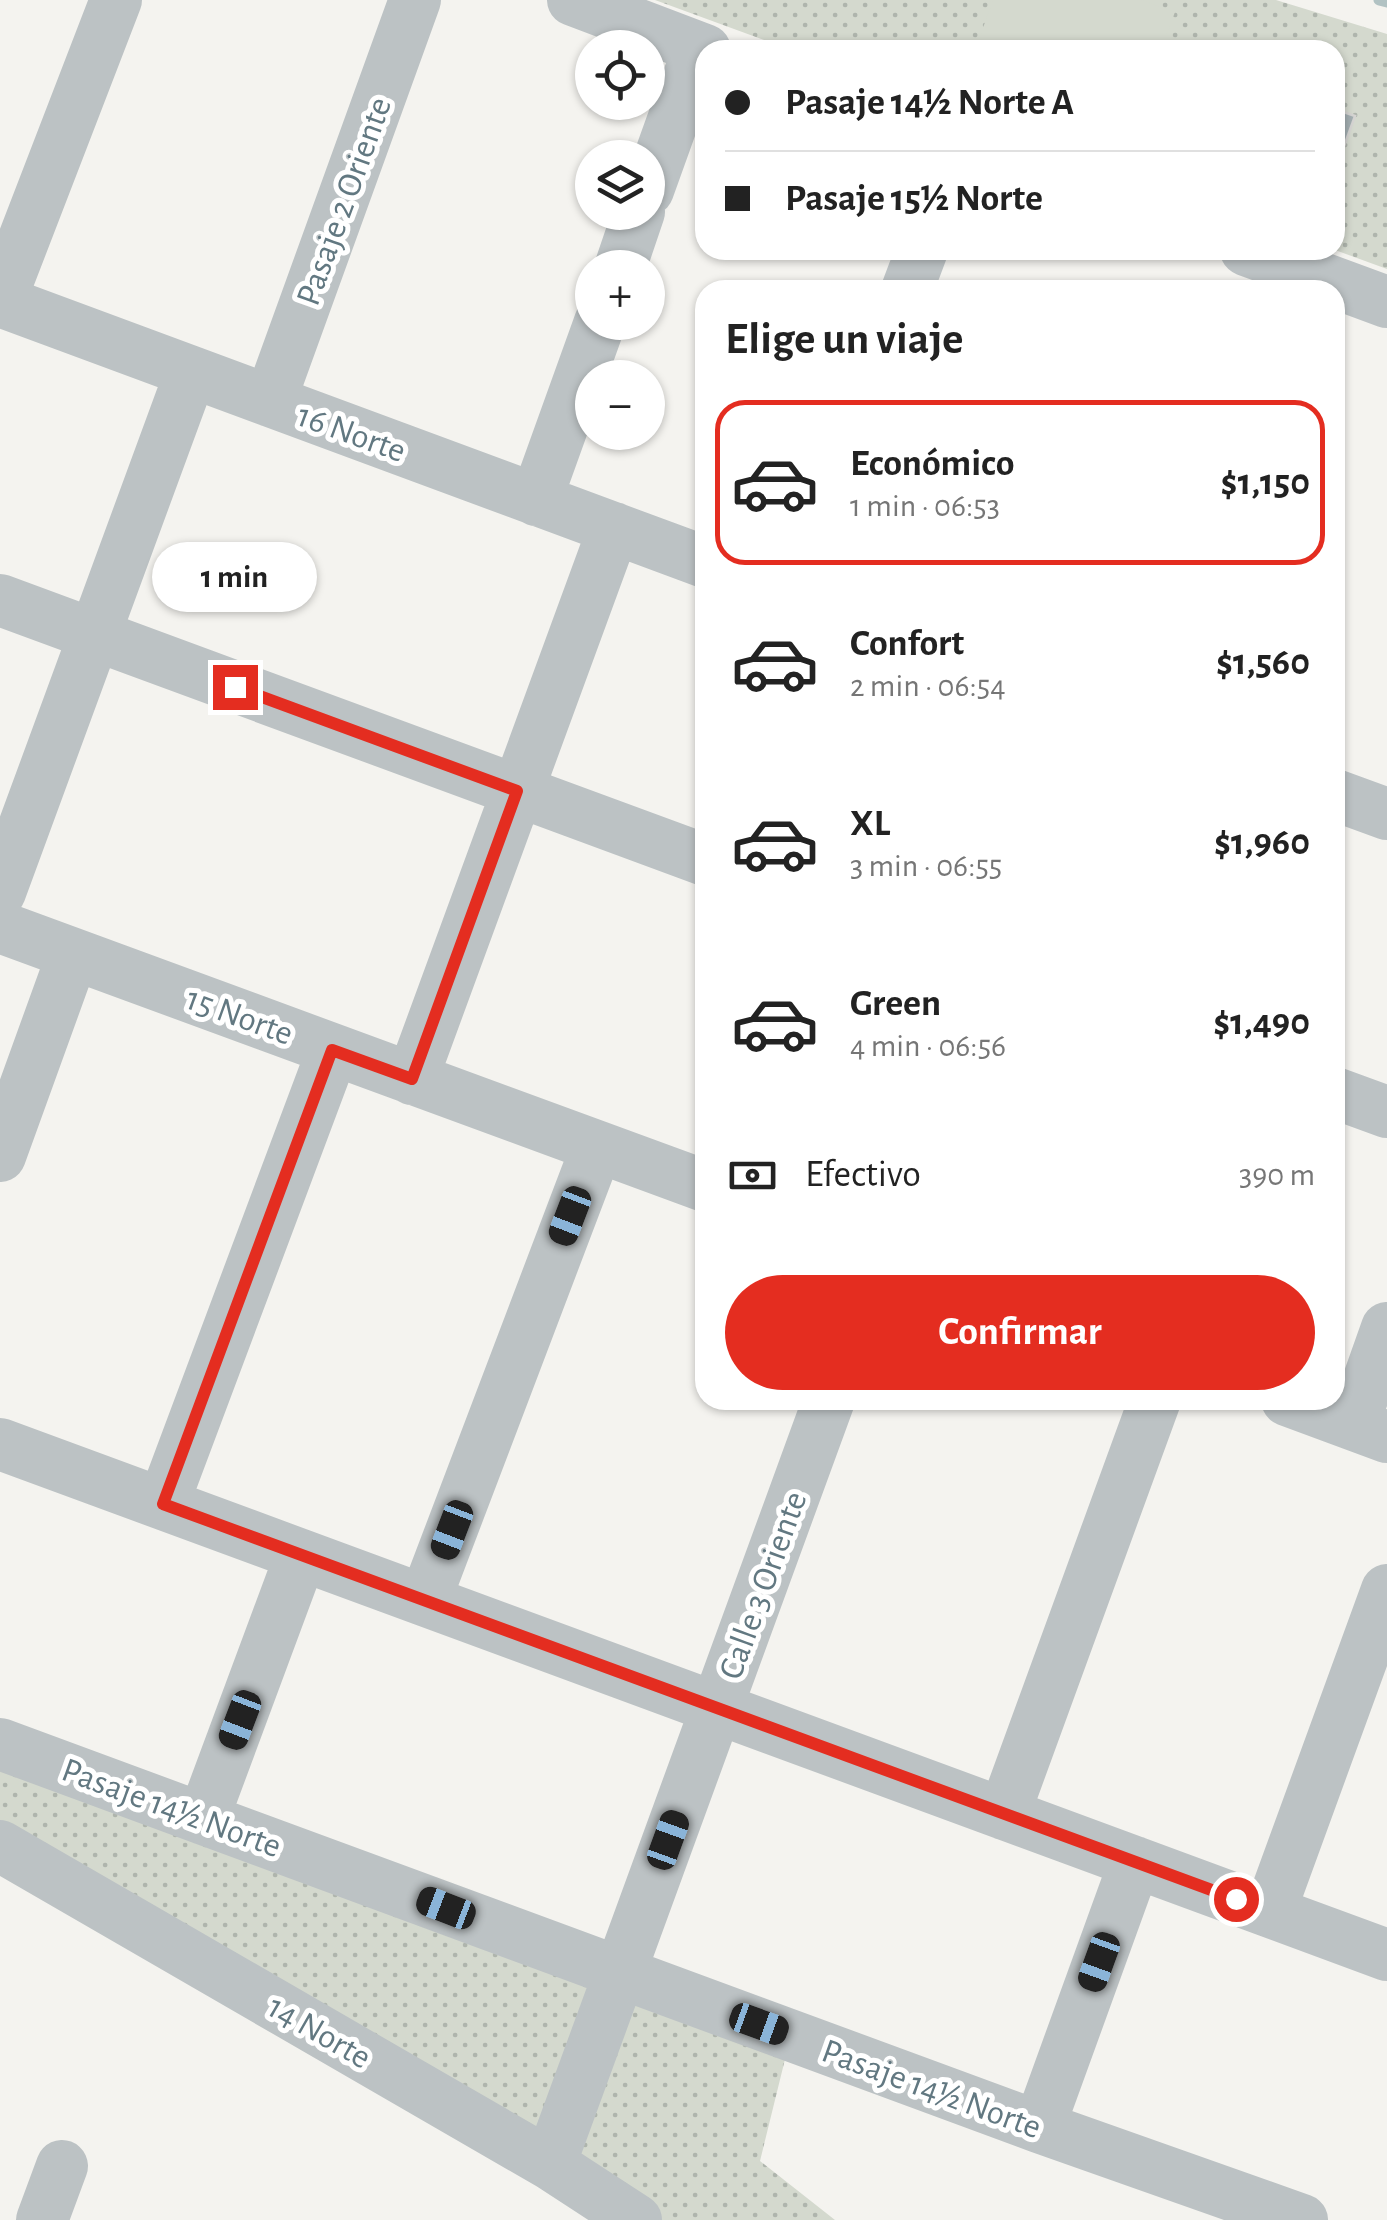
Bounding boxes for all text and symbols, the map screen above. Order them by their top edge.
map controls [575,30,665,450]
button: locate [575,30,665,120]
text: Pasaje 14½ Norte A [785,84,1074,122]
street label: Pasaje 2 Oriente [291,93,398,310]
button: layers [575,140,665,230]
text: Pasaje 15½ Norte [785,180,1043,218]
button: + [575,250,665,340]
text: Elige un viaje [725,317,964,362]
button: − [575,360,665,450]
street label: 16 Norte [293,398,410,469]
icon: car [730,438,820,528]
text: Económico [850,445,1014,483]
text: $1,150 [1221,464,1310,502]
text: 1 min · 06:53 [850,490,1000,522]
callout: 1 min [152,542,318,612]
text: 1 min [201,561,268,593]
icon: car [730,618,820,708]
text: Confort [850,625,964,663]
text: $1,560 [1216,644,1310,682]
route end [213,665,258,710]
text: 2 min · 06:54 [850,670,1006,702]
icon: car [730,798,820,888]
text: XL [850,805,890,843]
text: $1,960 [1214,824,1310,862]
text: 3 min · 06:55 [850,850,1002,882]
icon: car [730,978,820,1068]
street label: 15 Norte [182,981,297,1052]
text: Green [850,985,941,1023]
text: $1,490 [1213,1004,1310,1042]
text: 4 min · 06:56 [850,1030,1006,1062]
icon: cash [725,1148,780,1203]
text: Efectivo [805,1156,921,1194]
text: 390 m [1239,1159,1315,1191]
car [545,1183,595,1249]
button: Confirmar [725,1275,1315,1390]
street label: Calle 3 Oriente [713,1487,814,1684]
car [427,1497,477,1563]
car [215,1687,265,1753]
street label: Pasaje 14½ Norte [57,1753,286,1864]
car [644,1807,692,1873]
route start [1214,1877,1259,1922]
car [413,1883,479,1933]
car [1075,1929,1123,1995]
street label: 14 Norte [262,1989,377,2076]
car [726,2000,792,2048]
street label: Pasaje 14½ Norte [817,2034,1046,2145]

